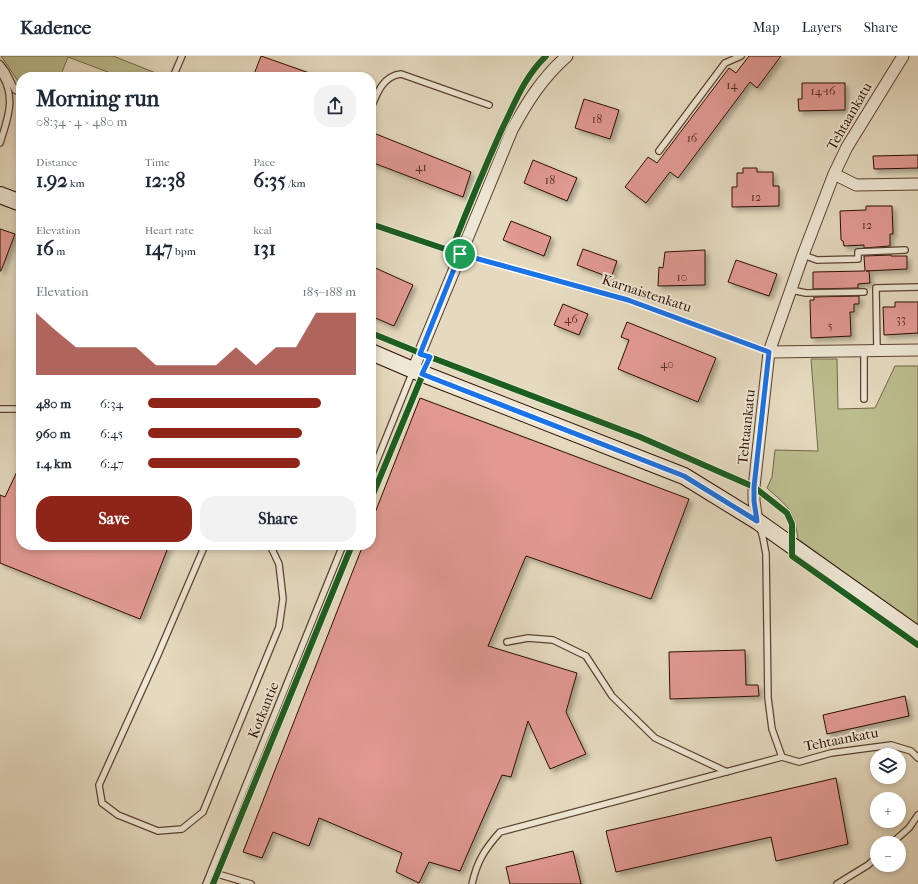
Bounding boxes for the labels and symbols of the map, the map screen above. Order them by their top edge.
house number: 14 [726,78,739,92]
street label: Tehtaankatu [823,79,876,153]
house number: 14-16 [810,84,836,98]
house number: 18 [592,112,602,126]
house number: 16 [687,131,698,145]
house number: 41 [415,160,427,174]
house number: 18 [545,173,555,187]
house number: 12 [751,190,761,204]
house number: 12 [862,218,872,232]
pin [443,237,477,271]
house number: 10 [677,270,687,284]
street label: Karnaistenkatu [600,271,694,316]
house number: 46 [564,312,578,326]
house number: 33 [896,312,906,326]
house number: 5 [827,319,833,333]
house number: 40 [660,357,674,371]
street label: Tehtaankatu [734,389,759,465]
street label: Kotkantie [244,679,283,741]
street label: Tehtaankatu [802,724,880,755]

